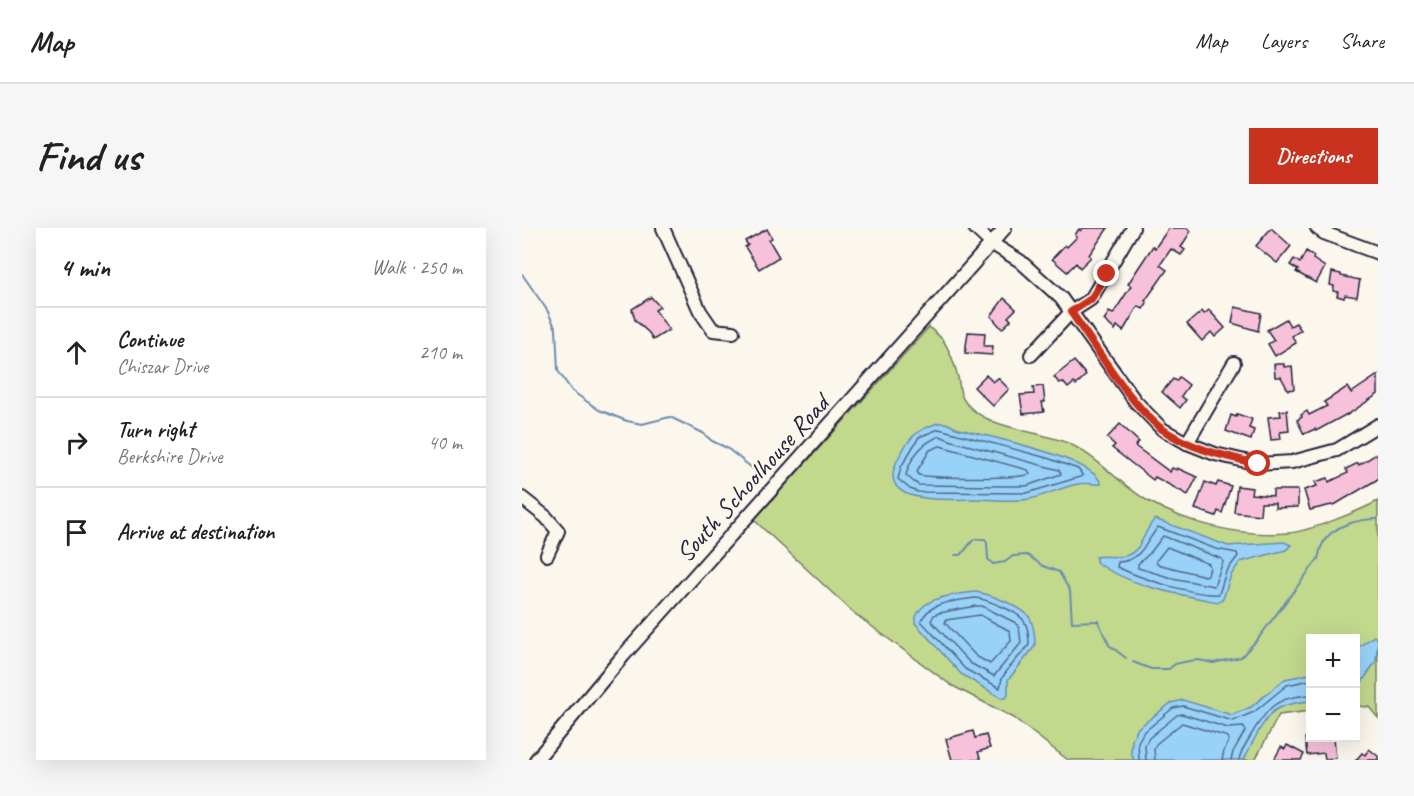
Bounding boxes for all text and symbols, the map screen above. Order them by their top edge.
text: Map [30,24,73,59]
text: Map [1195,28,1228,54]
text: Layers [1261,28,1307,54]
text: Share [1340,28,1384,54]
button: Directions [1249,128,1378,184]
text: Find us [36,130,141,183]
text: 4 min [60,251,110,284]
text: Walk · 250 m [372,255,462,280]
route end [1093,260,1119,286]
text: Continue [117,326,183,354]
icon: ahead [60,336,93,369]
text: 210 m [419,340,462,365]
text: Chiszar Drive [117,354,208,379]
street label: South Schoolhouse Road [669,385,839,569]
text: Turn right [117,416,194,444]
icon: right [60,426,93,459]
text: 40 m [428,430,462,455]
text: Berkshire Drive [117,444,223,469]
route start [1244,450,1270,476]
icon: arrive [60,516,93,549]
text: Arrive at destination [117,518,274,546]
map controls [1306,634,1360,742]
button: + [1306,634,1360,688]
button: − [1306,688,1360,742]

